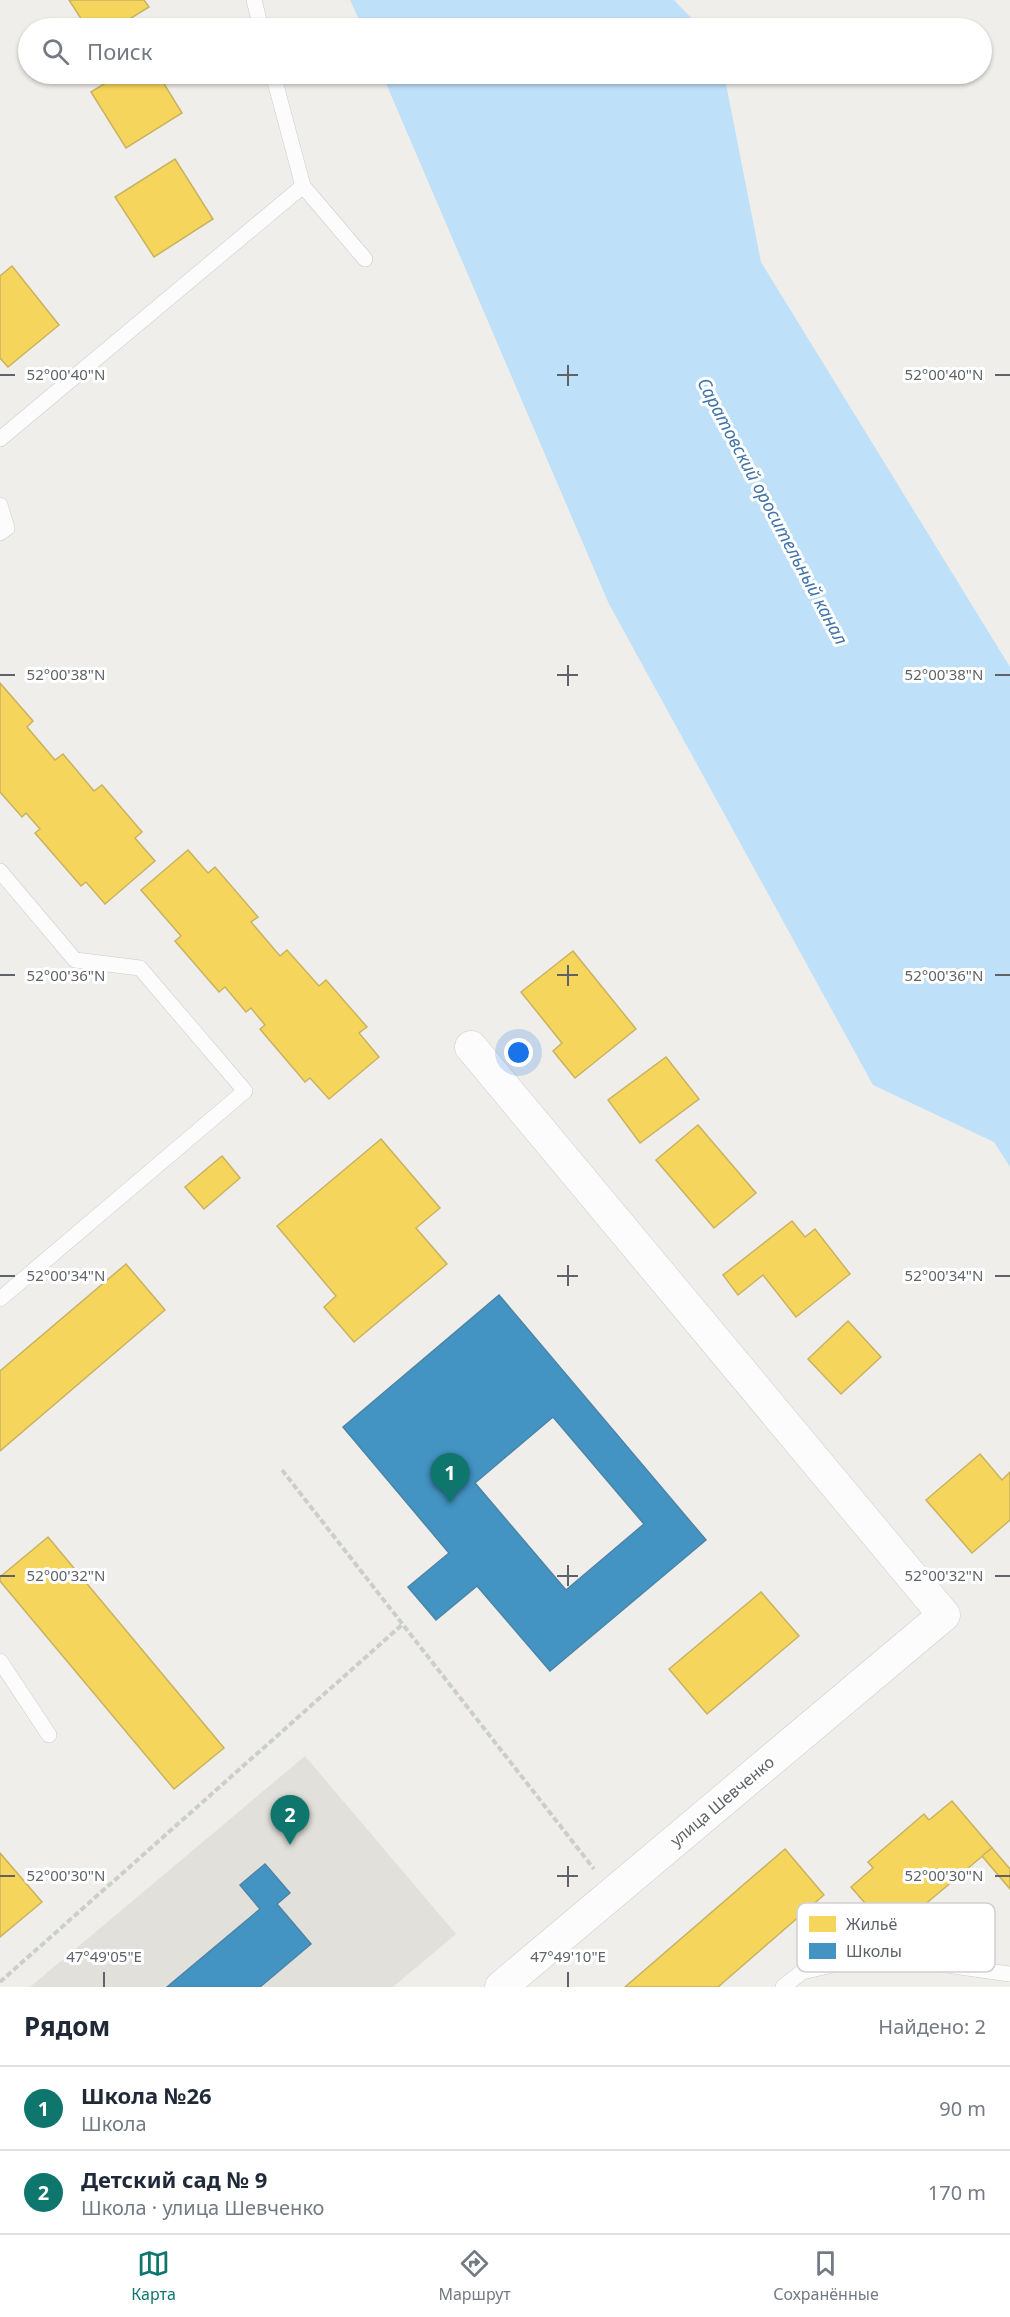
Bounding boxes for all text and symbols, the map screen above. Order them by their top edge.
search box [18,18,992,84]
icon: search [39,35,72,68]
text: Поиск [87,36,152,66]
text: 52°00'40"N [27,364,105,384]
text: 52°00'40"N [905,364,983,384]
water label: Саратовский оросительный канал [692,373,854,649]
text: 52°00'38"N [27,664,105,684]
text: 52°00'38"N [905,664,983,684]
text: 52°00'36"N [27,965,105,985]
text: 52°00'36"N [905,965,983,985]
your location [504,1038,533,1067]
text: 52°00'34"N [27,1265,105,1285]
text: 52°00'34"N [905,1265,983,1285]
pin: 1 [430,1454,470,1503]
text: 52°00'32"N [27,1565,105,1585]
text: 52°00'32"N [905,1565,983,1585]
street label: улица Шевченко [665,1751,779,1851]
pin: 2 [270,1796,310,1845]
text: 52°00'30"N [27,1865,105,1885]
text: 52°00'30"N [905,1865,983,1885]
legend [797,1903,995,1972]
text: Жильё [846,1913,898,1935]
text: Школы [846,1940,902,1962]
text: 47°49'05"E [66,1946,142,1966]
text: 47°49'10"E [530,1946,606,1966]
text: Рядом [24,2008,110,2044]
text: Найдено: 2 [878,2013,986,2040]
text: Школа №26 [81,2080,212,2110]
text: 1 [38,2095,49,2122]
text: 90 m [939,2095,986,2122]
text: Школа [81,2110,147,2137]
text: Детский сад № 9 [81,2164,267,2194]
text: 2 [38,2179,49,2206]
text: 170 m [928,2179,986,2206]
text: Школа · улица Шевченко [81,2194,325,2221]
tab: Карта [131,2247,176,2305]
tab: Маршрут [438,2247,511,2305]
tab: Сохранённые [773,2247,879,2305]

